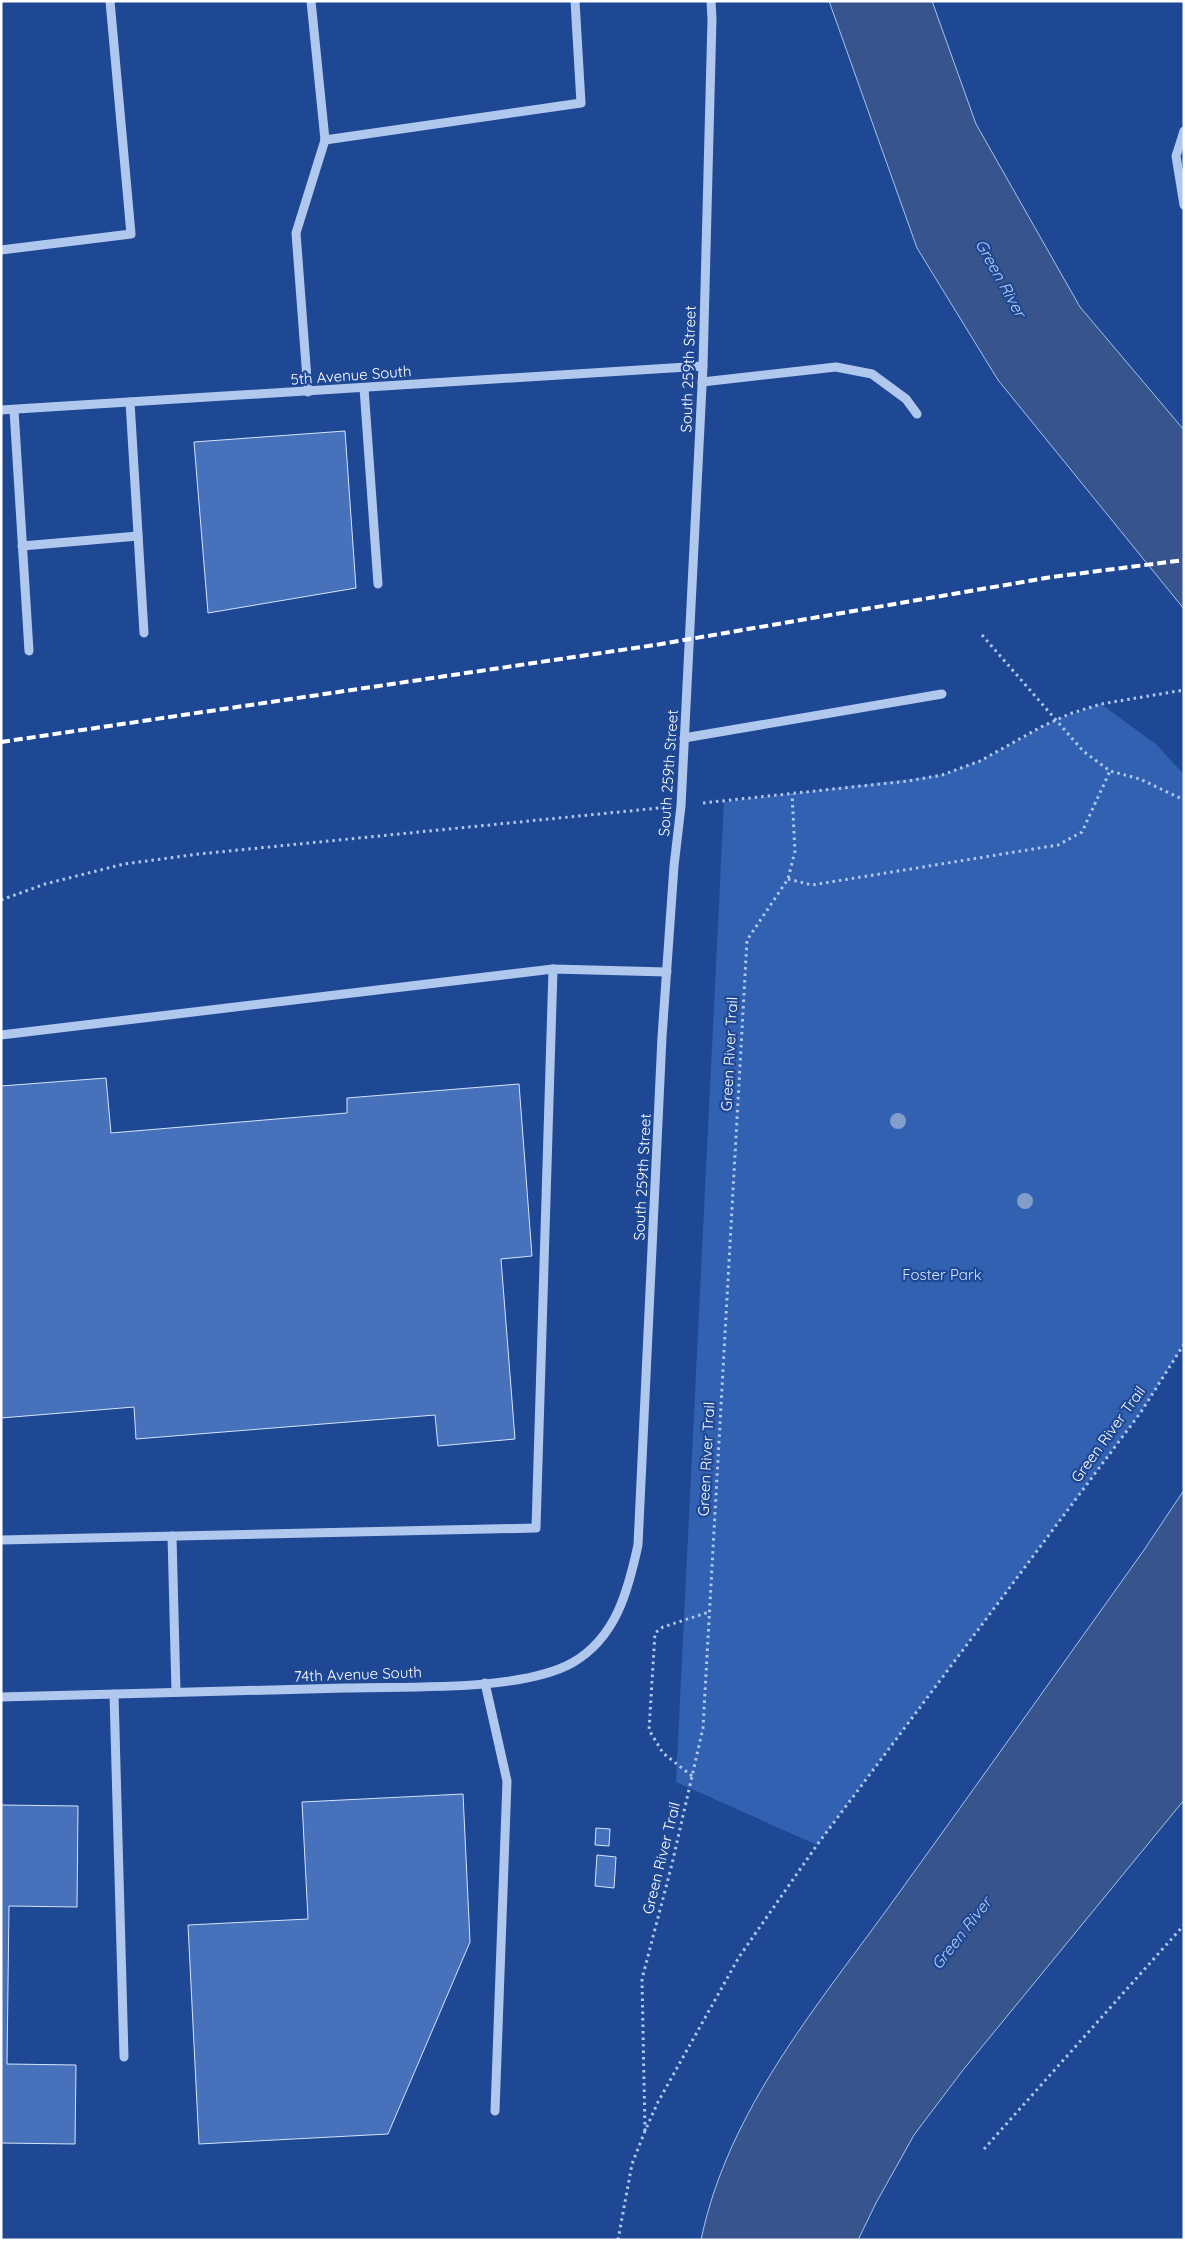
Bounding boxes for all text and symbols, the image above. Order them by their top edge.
water label: Green River [971,235,1032,322]
street label: South 259th Street [676,305,700,433]
street label: 5th Avenue South [290,361,412,389]
street label: South 259th Street [654,709,682,837]
street label: Green River Trail [717,996,741,1112]
street label: South 259th Street [629,1113,655,1241]
park label: Foster Park [902,1265,982,1284]
street label: Green River Trail [1067,1382,1149,1486]
street label: Green River Trail [694,1401,718,1517]
street label: 74th Avenue South [294,1662,422,1686]
street label: Green River Trail [638,1800,684,1916]
water label: Green River [927,1891,997,1973]

